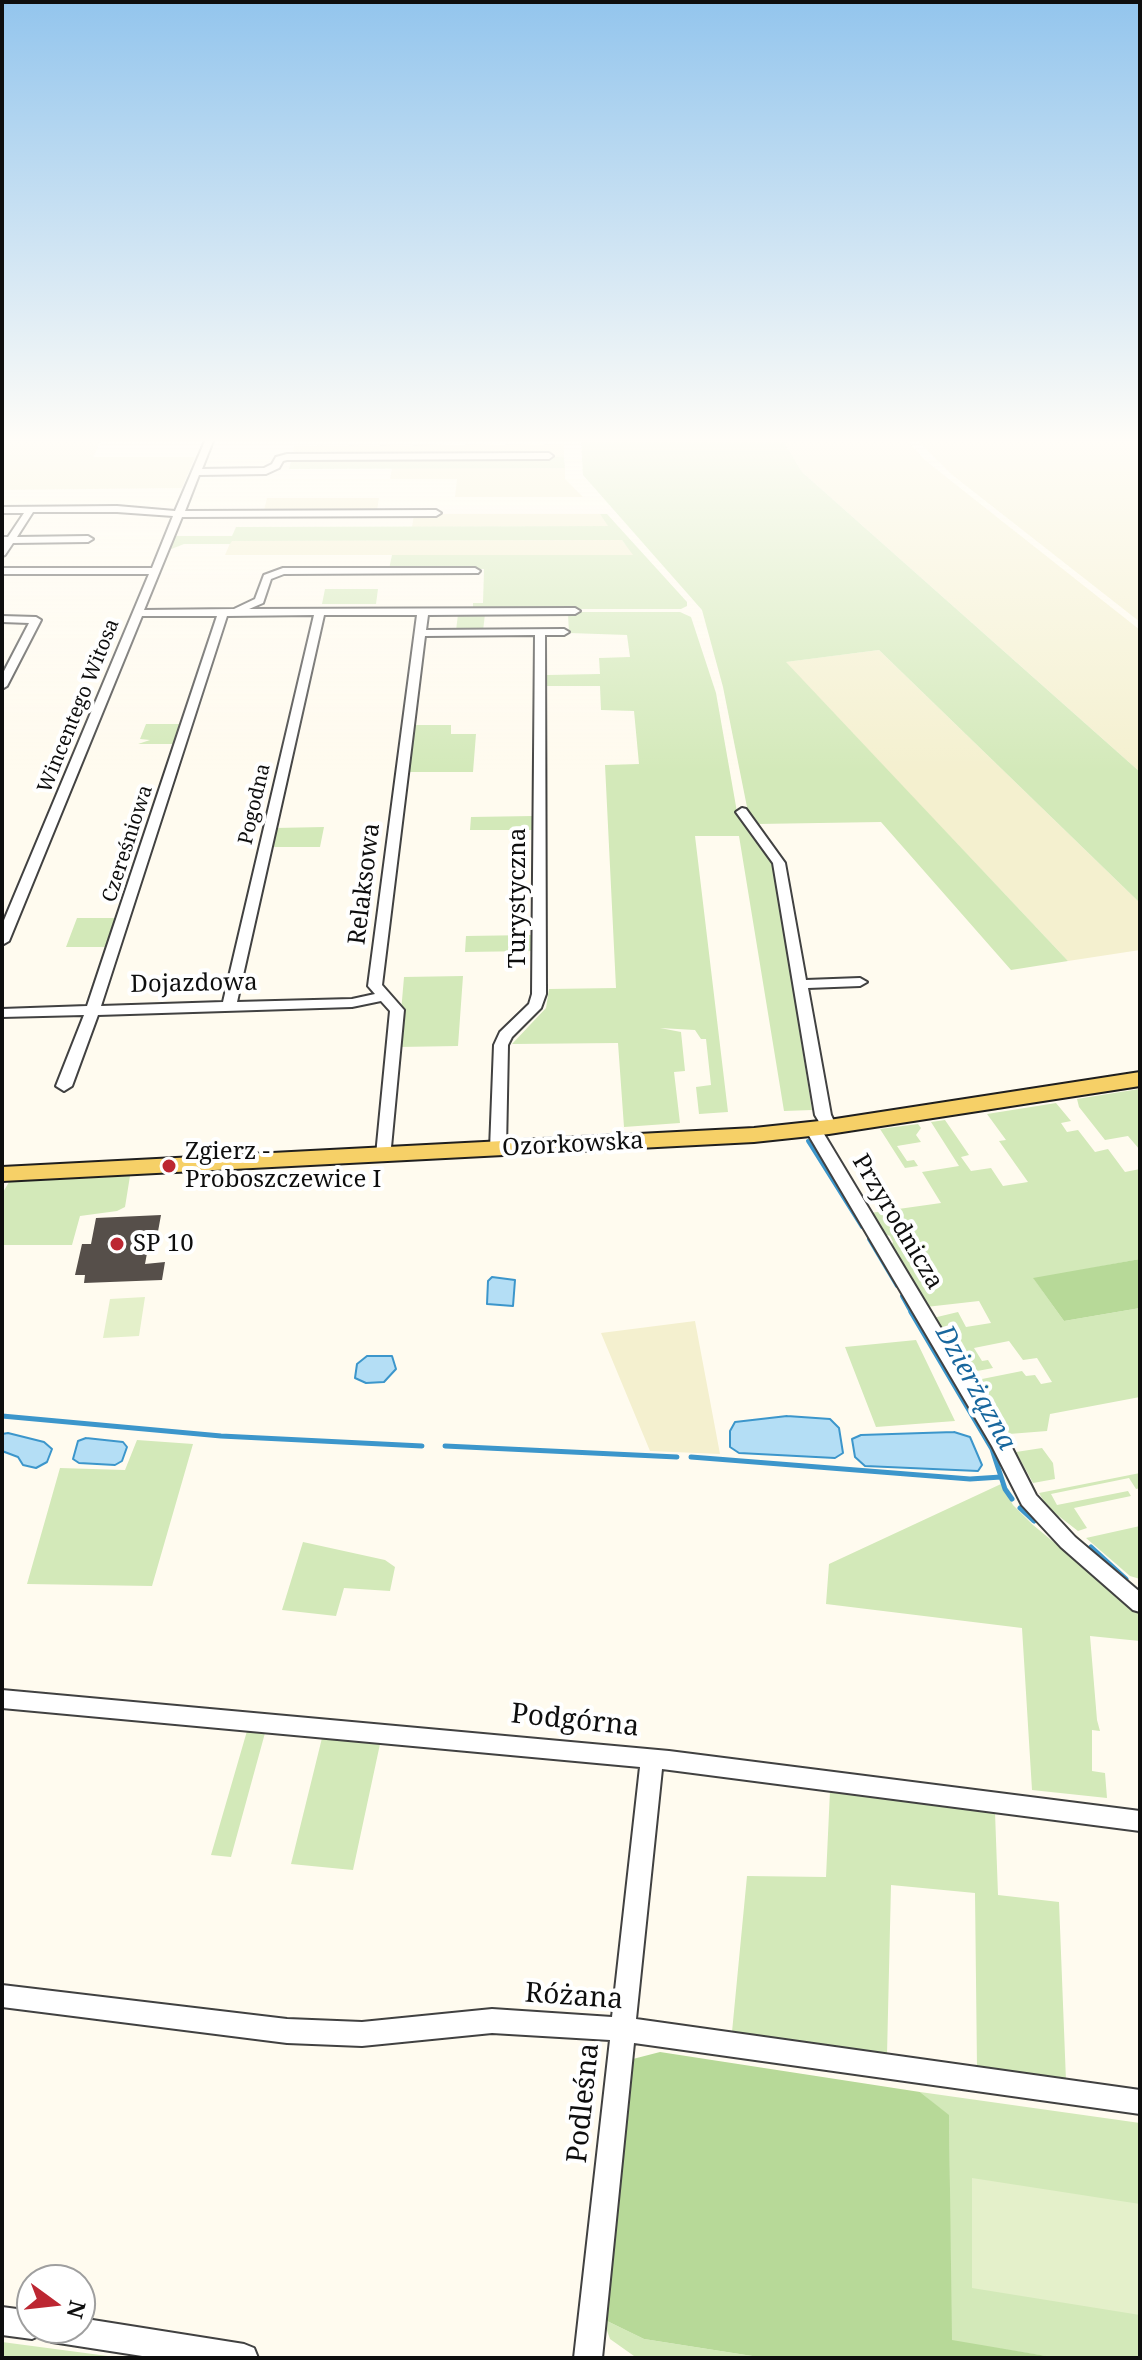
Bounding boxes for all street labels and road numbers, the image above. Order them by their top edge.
street label: Wincentego Witosa [33,616,125,796]
street label: Pogodna [234,761,276,847]
street label: Czereśniowa [98,782,158,906]
street label: Relaksowa [343,821,387,947]
street label: Turystyczna [504,828,532,968]
street label: Dojazdowa [130,968,258,1000]
street label: Ozorkowska [501,1127,645,1163]
street label: Przyrodnicza [845,1149,949,1295]
street label: Podgórna [509,1698,641,1744]
street label: Różana [524,1977,624,2017]
street label: Podleśna [561,2041,607,2165]

